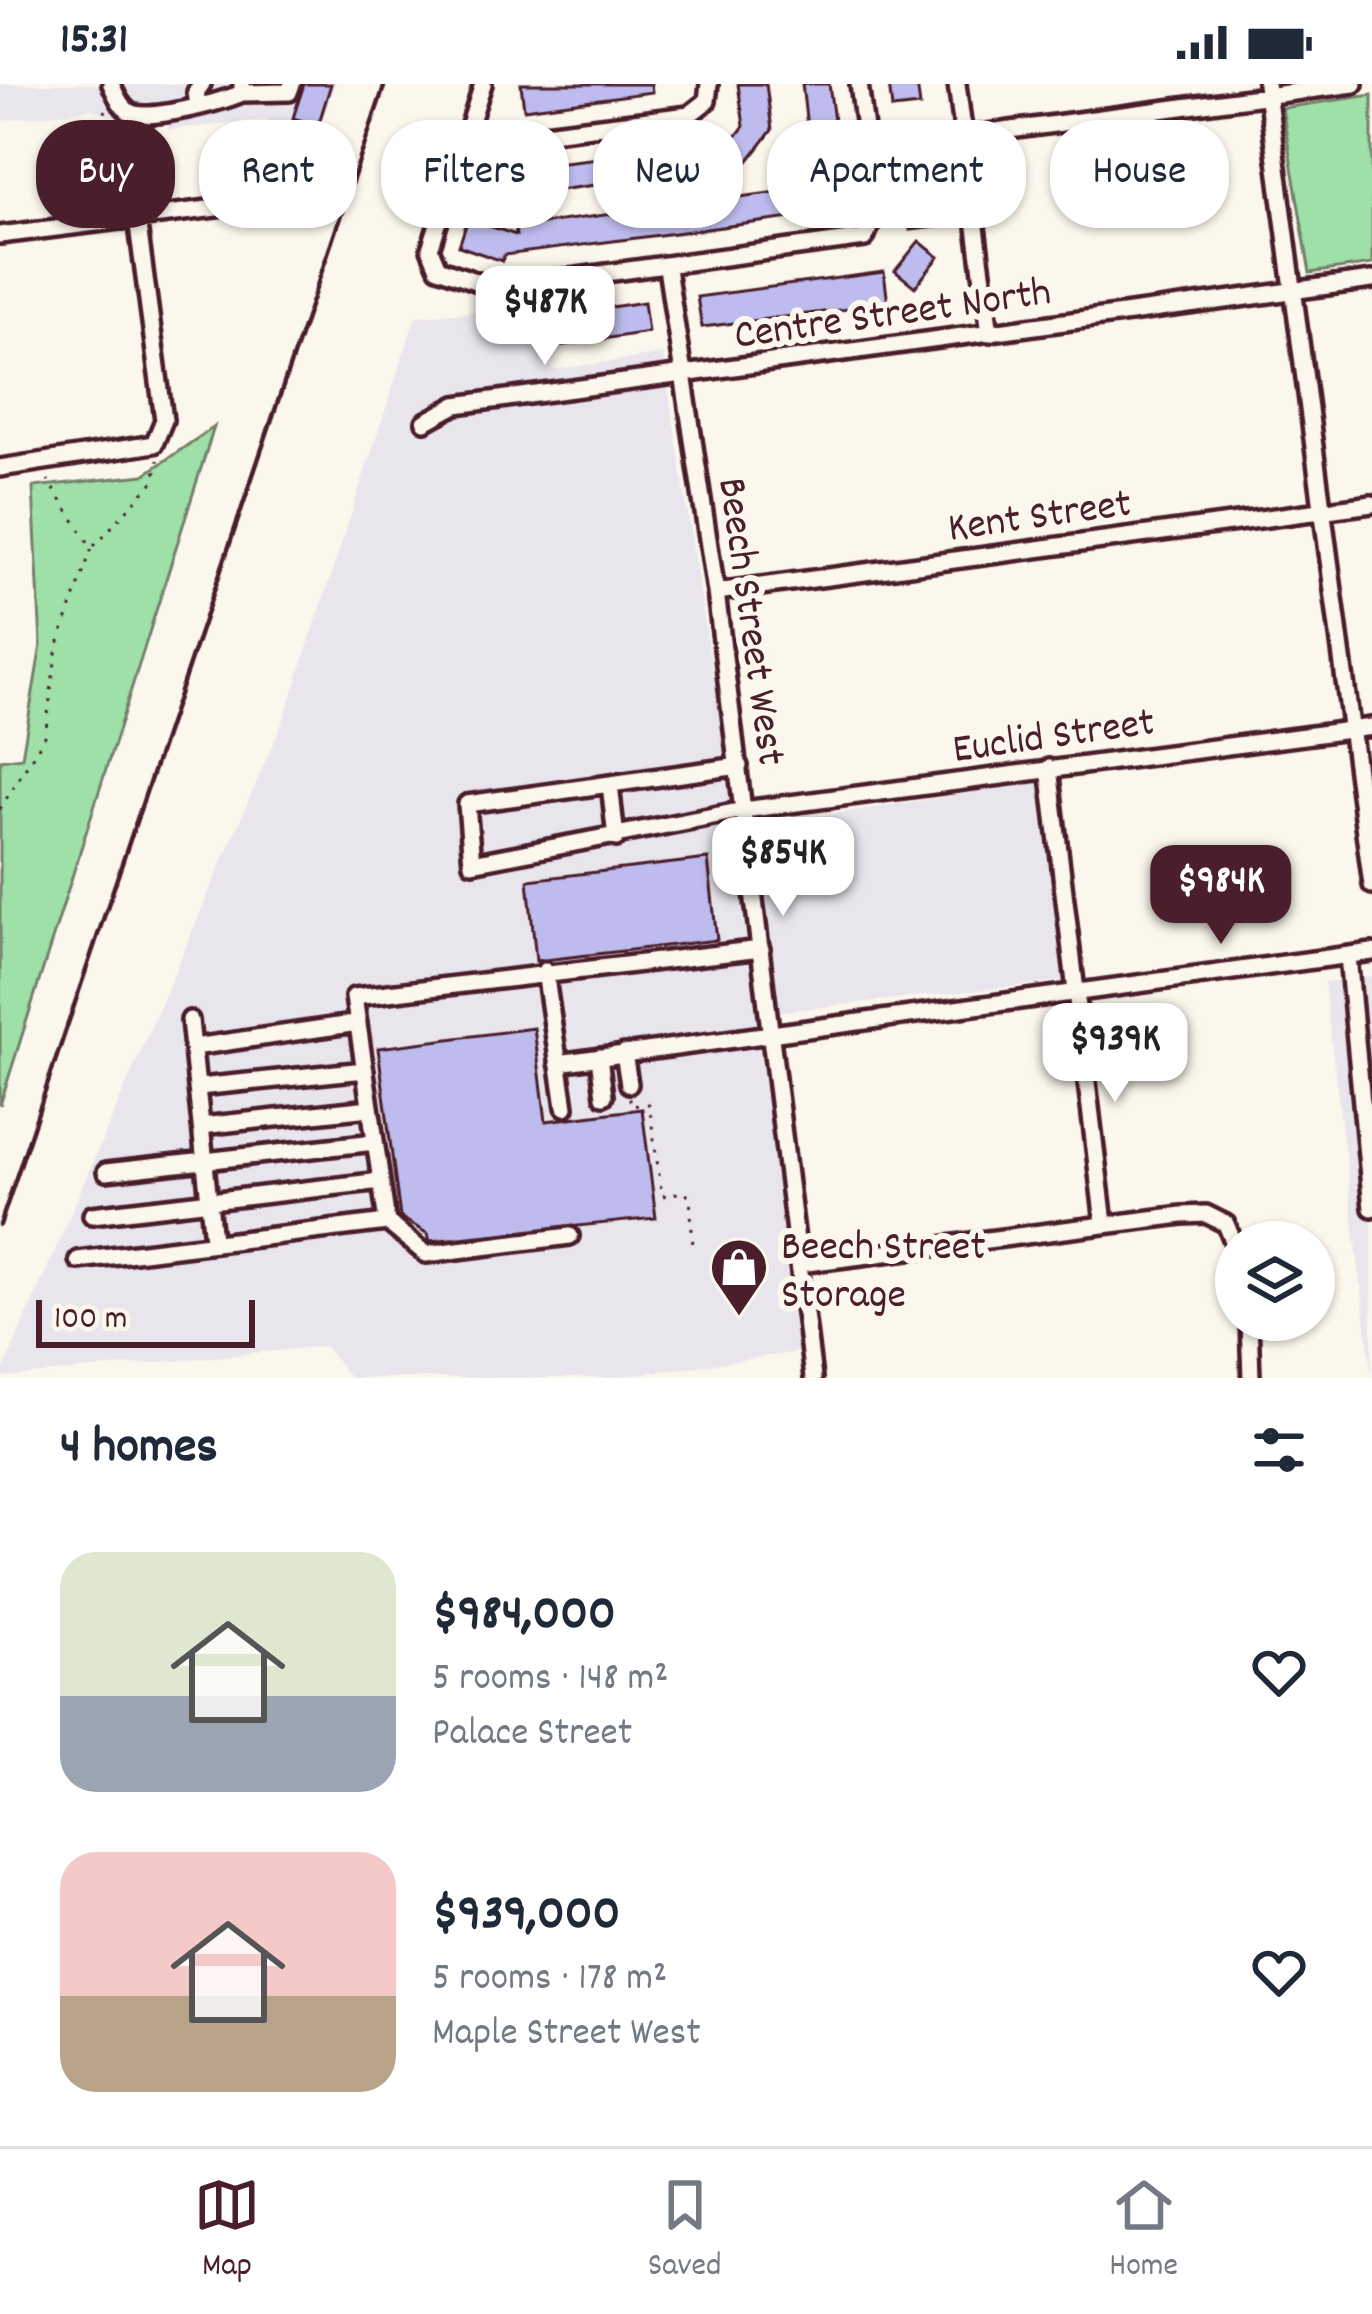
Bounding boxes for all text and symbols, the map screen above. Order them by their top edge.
text: 15:31 [60,10,128,74]
chip: Buy [36,120,175,228]
chip: Rent [199,120,357,228]
chip: Filters [381,120,569,228]
chip: New [593,120,743,228]
chip: Apartment [767,120,1026,228]
chip: House [1050,120,1229,228]
street label: Centre Street North [731,265,1055,369]
pin: $487K [461,266,629,368]
text: $487K [503,277,587,332]
street label: Beech Street West [698,474,798,770]
street label: Kent Street [944,476,1135,561]
street label: Euclid Street [949,695,1159,783]
pin: $854K [699,817,867,919]
text: $854K [739,828,827,883]
pin: $984K [1137,845,1305,947]
text: $984K [1177,856,1265,911]
pin: $939K [1031,1003,1199,1105]
text: $939K [1070,1014,1160,1069]
place label: Beech Street Storage [781,1220,986,1328]
map controls [1215,1221,1335,1341]
button: layers [1215,1221,1335,1341]
shop icon: Beech Street Storage [708,1236,770,1318]
scale bar [36,1294,255,1347]
text: 100 m [54,1297,127,1344]
text: 4 homes [60,1414,218,1486]
icon: filters [1246,1417,1312,1483]
text: $984,000 [432,1581,616,1653]
icon: home [156,1600,300,1744]
icon: heart [1246,1639,1312,1705]
text: 5 rooms · 148 m² [432,1653,668,1708]
text: Palace Street [432,1708,632,1763]
text: $939,000 [432,1881,620,1953]
icon: home [156,1900,300,2044]
icon: heart [1246,1939,1312,2005]
text: 5 rooms · 178 m² [432,1953,667,2008]
text: Maple Street West [432,2008,701,2063]
tab: Map [194,2172,260,2291]
tab: Saved [648,2172,721,2291]
tab: Home [1109,2172,1178,2291]

